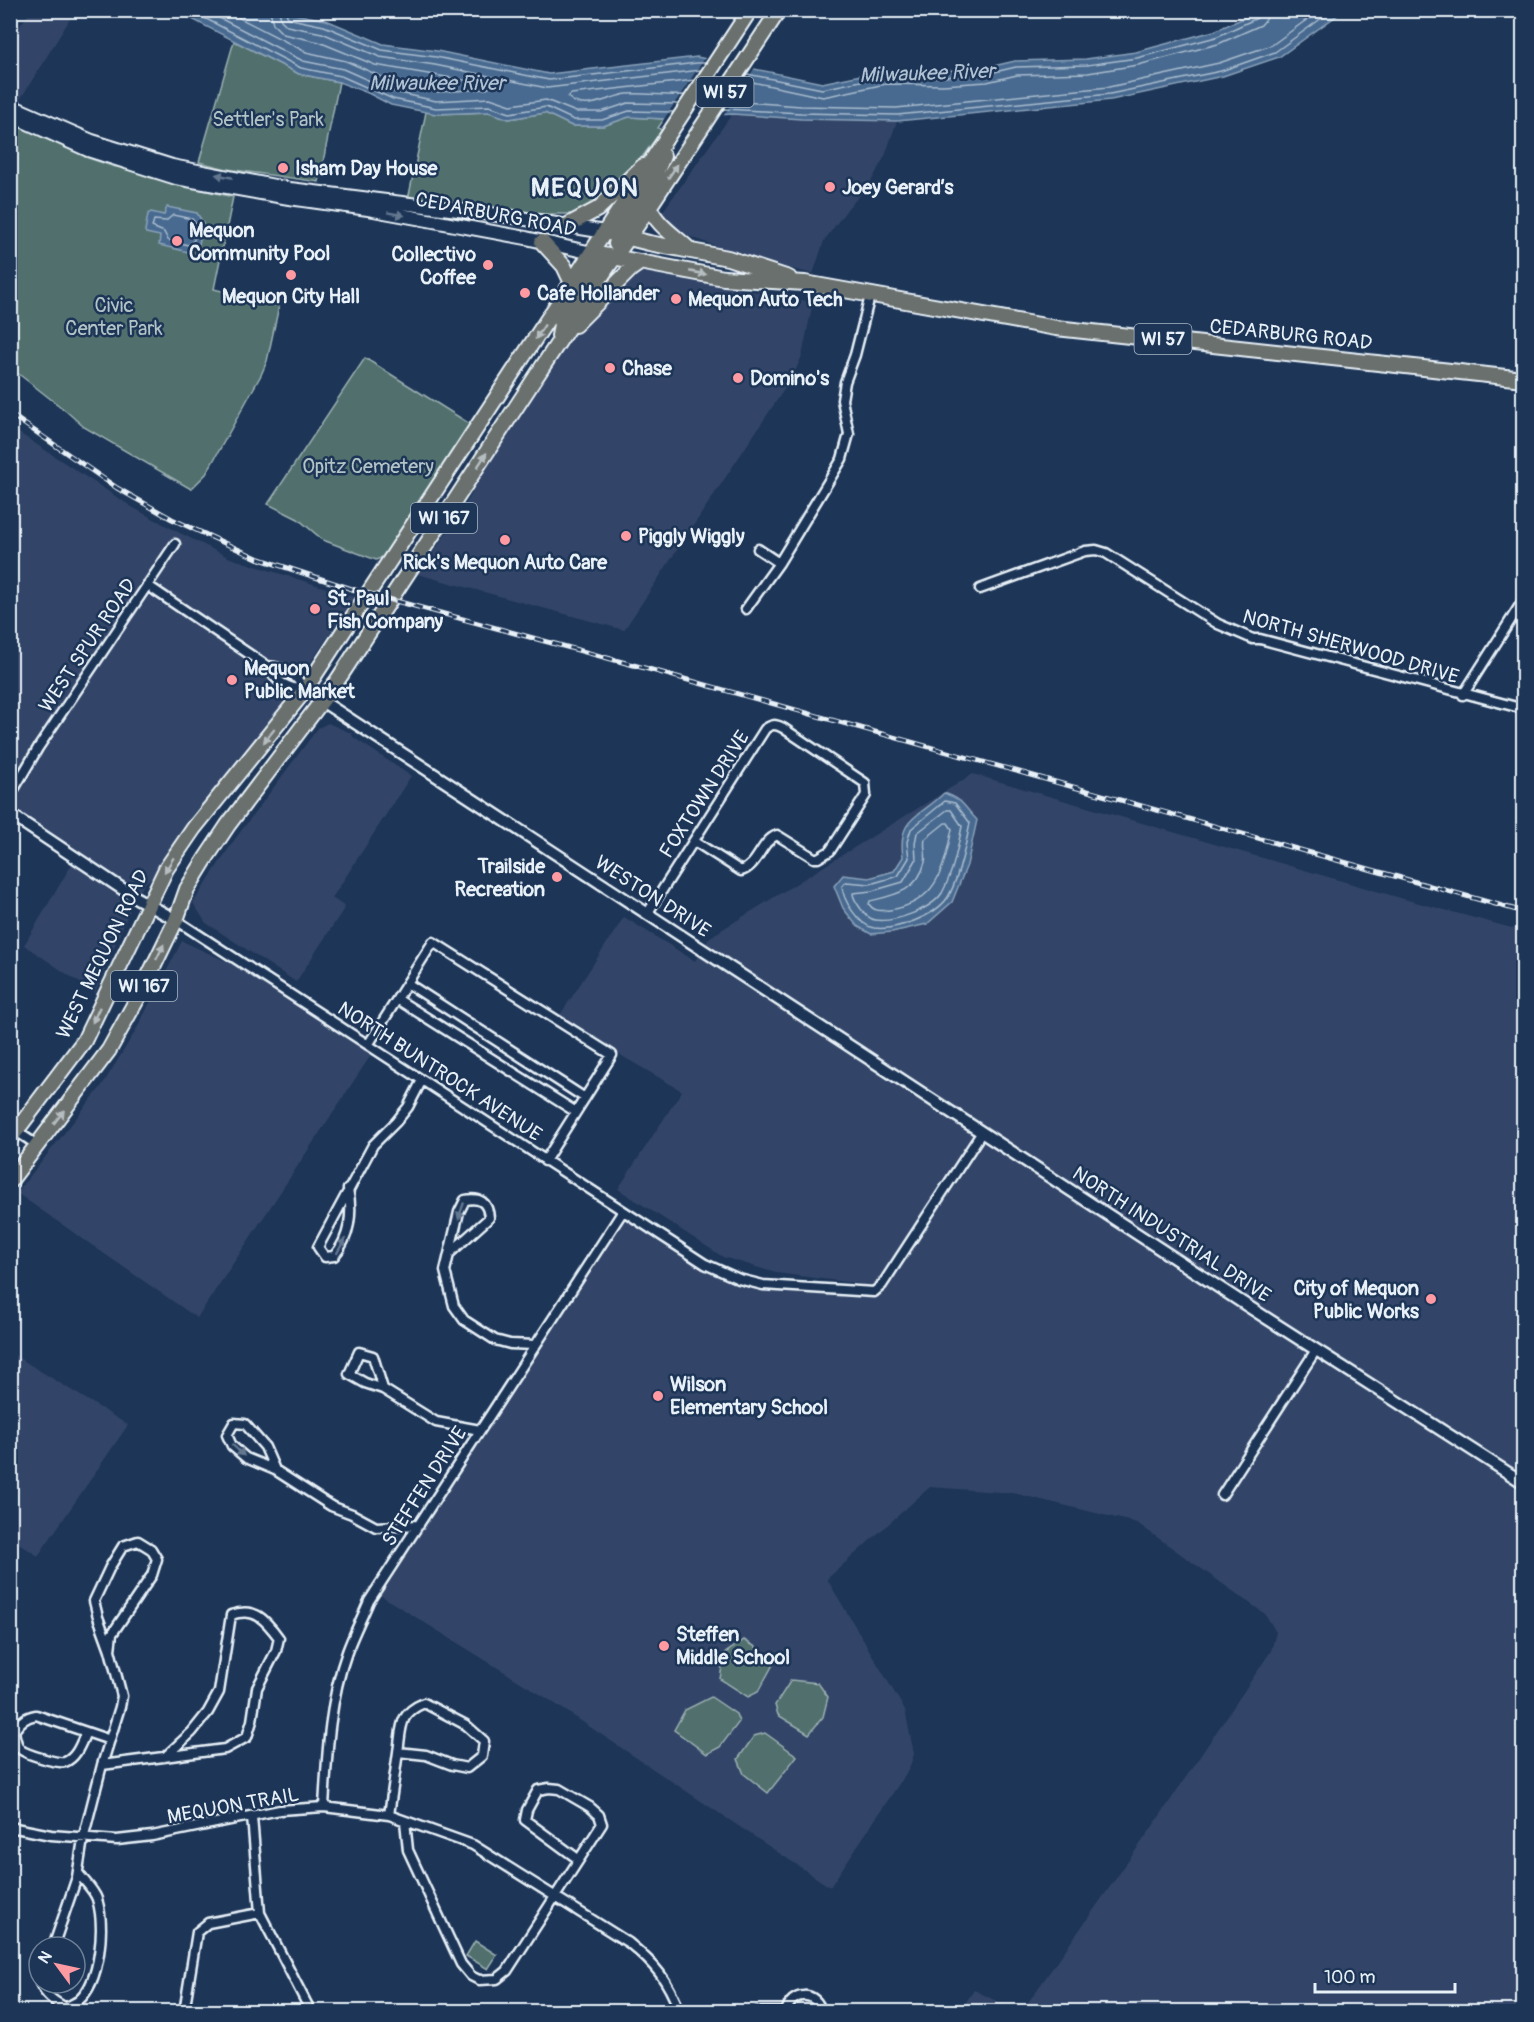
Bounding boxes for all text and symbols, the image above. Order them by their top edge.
water label: Milwaukee River [859,58,998,89]
water label: Milwaukee River [369,70,507,97]
road number: WI 57 [696,77,754,107]
park label: Settler's Park [212,107,324,132]
place label: Isham Day House [295,156,438,181]
marker: Isham Day House [276,161,290,175]
one-way arrow [667,163,678,179]
one-way arrow [215,171,234,180]
district label: MEQUON [531,172,639,204]
place label: Joey Gerard’s [842,175,953,200]
marker: Joey Gerard’s [823,180,837,194]
street label: CEDARBURG ROAD [413,187,578,242]
one-way arrow [386,209,405,218]
place label: Mequon Community Pool [189,218,330,266]
marker: Mequon Community Pool [170,234,184,248]
place label: Collectivo Coffee [391,242,477,290]
marker: Collectivo Coffee [481,258,495,272]
marker: Mequon City Hall [284,268,298,282]
one-way arrow [689,269,708,278]
place label: Cafe Hollander [537,281,661,306]
place label: Mequon City Hall [222,284,360,309]
marker: Cafe Hollander [518,286,532,300]
place label: Mequon Auto Tech [688,287,843,312]
marker: Mequon Auto Tech [669,292,683,306]
park label: Civic Center Park [65,293,163,341]
street label: CEDARBURG ROAD [1208,314,1374,355]
one-way arrow [534,324,545,340]
road number: WI 57 [1134,324,1192,354]
place label: Chase [622,356,673,381]
marker: Chase [603,361,617,375]
place label: Domino's [750,366,829,391]
marker: Domino's [731,371,745,385]
one-way arrow [476,452,487,469]
park label: Opitz Cemetery [302,454,434,479]
road number: WI 167 [411,503,477,533]
place label: Piggly Wiggly [638,524,745,549]
marker: Piggly Wiggly [619,529,633,543]
marker: Rick's Mequon Auto Care [498,533,512,547]
place label: Rick's Mequon Auto Care [403,550,608,575]
street label: WEST SPUR ROAD [33,574,141,717]
place label: St. Paul Fish Company [327,586,444,634]
marker: St. Paul Fish Company [308,602,322,616]
street label: NORTH SHERWOOD DRIVE [1240,604,1462,689]
place label: Mequon Public Market [244,656,356,704]
marker: Mequon Public Market [225,673,239,687]
street label: FOXTOWN DRIVE [654,726,755,863]
one-way arrow [263,728,276,743]
street label: WESTON DRIVE [590,850,715,943]
place label: Trailside Recreation [455,854,546,902]
one-way arrow [163,857,174,873]
street label: WEST MEQUON ROAD [51,866,154,1043]
marker: Trailside Recreation [550,870,564,884]
one-way arrow [156,943,165,960]
road number: WI 167 [111,971,177,1001]
street label: NORTH BUNTROCK AVENUE [333,996,547,1147]
one-way arrow [92,1006,101,1023]
one-way arrow [52,1110,64,1125]
street label: NORTH INDUSTRIAL DRIVE [1068,1161,1276,1308]
one-way arrow [455,1203,465,1221]
one-way arrow [336,1237,346,1254]
place label: City of Mequon Public Works [1293,1276,1419,1324]
marker: City of Mequon Public Works [1424,1292,1438,1306]
place label: Wilson Elementary School [670,1372,828,1420]
marker: Wilson Elementary School [651,1389,665,1403]
street label: STEFFEN DRIVE [376,1422,472,1551]
one-way arrow [231,1443,245,1457]
place label: Steffen Middle School [676,1622,790,1670]
marker: Steffen Middle School [657,1639,671,1653]
street label: MEQUON TRAIL [165,1782,301,1829]
north arrow [27,1935,87,1995]
text: N [34,1947,57,1967]
scale bar [1315,1956,1454,1994]
text: 100 m [1324,1966,1376,1989]

